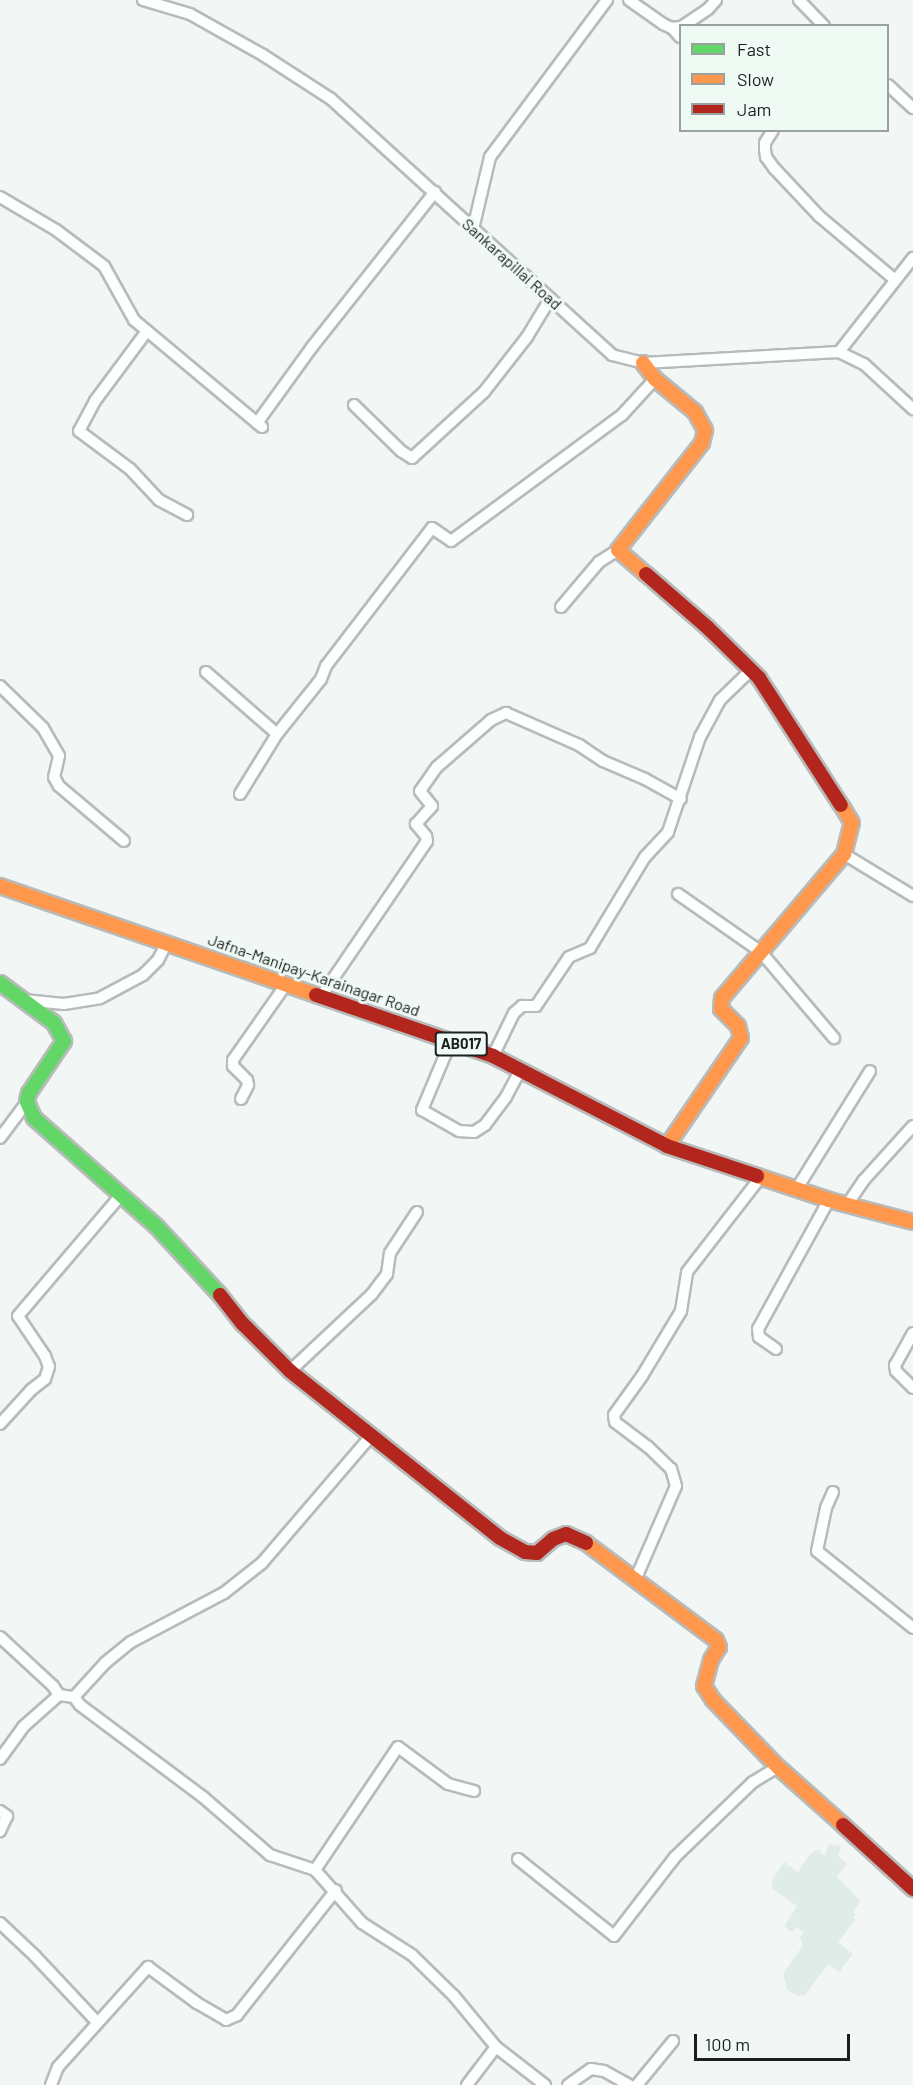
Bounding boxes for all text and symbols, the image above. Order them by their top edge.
legend [679,24,889,132]
text: Fast [737,38,771,60]
text: Slow [737,68,774,90]
text: Jam [737,98,771,120]
street label: Sankarapillai Road [458,214,566,314]
street label: Jafna-Manipay-Karainagar Road [206,930,422,1020]
road number: AB017 [434,1032,488,1056]
scale bar [697,2022,853,2060]
text: 100 m [705,2033,750,2055]

